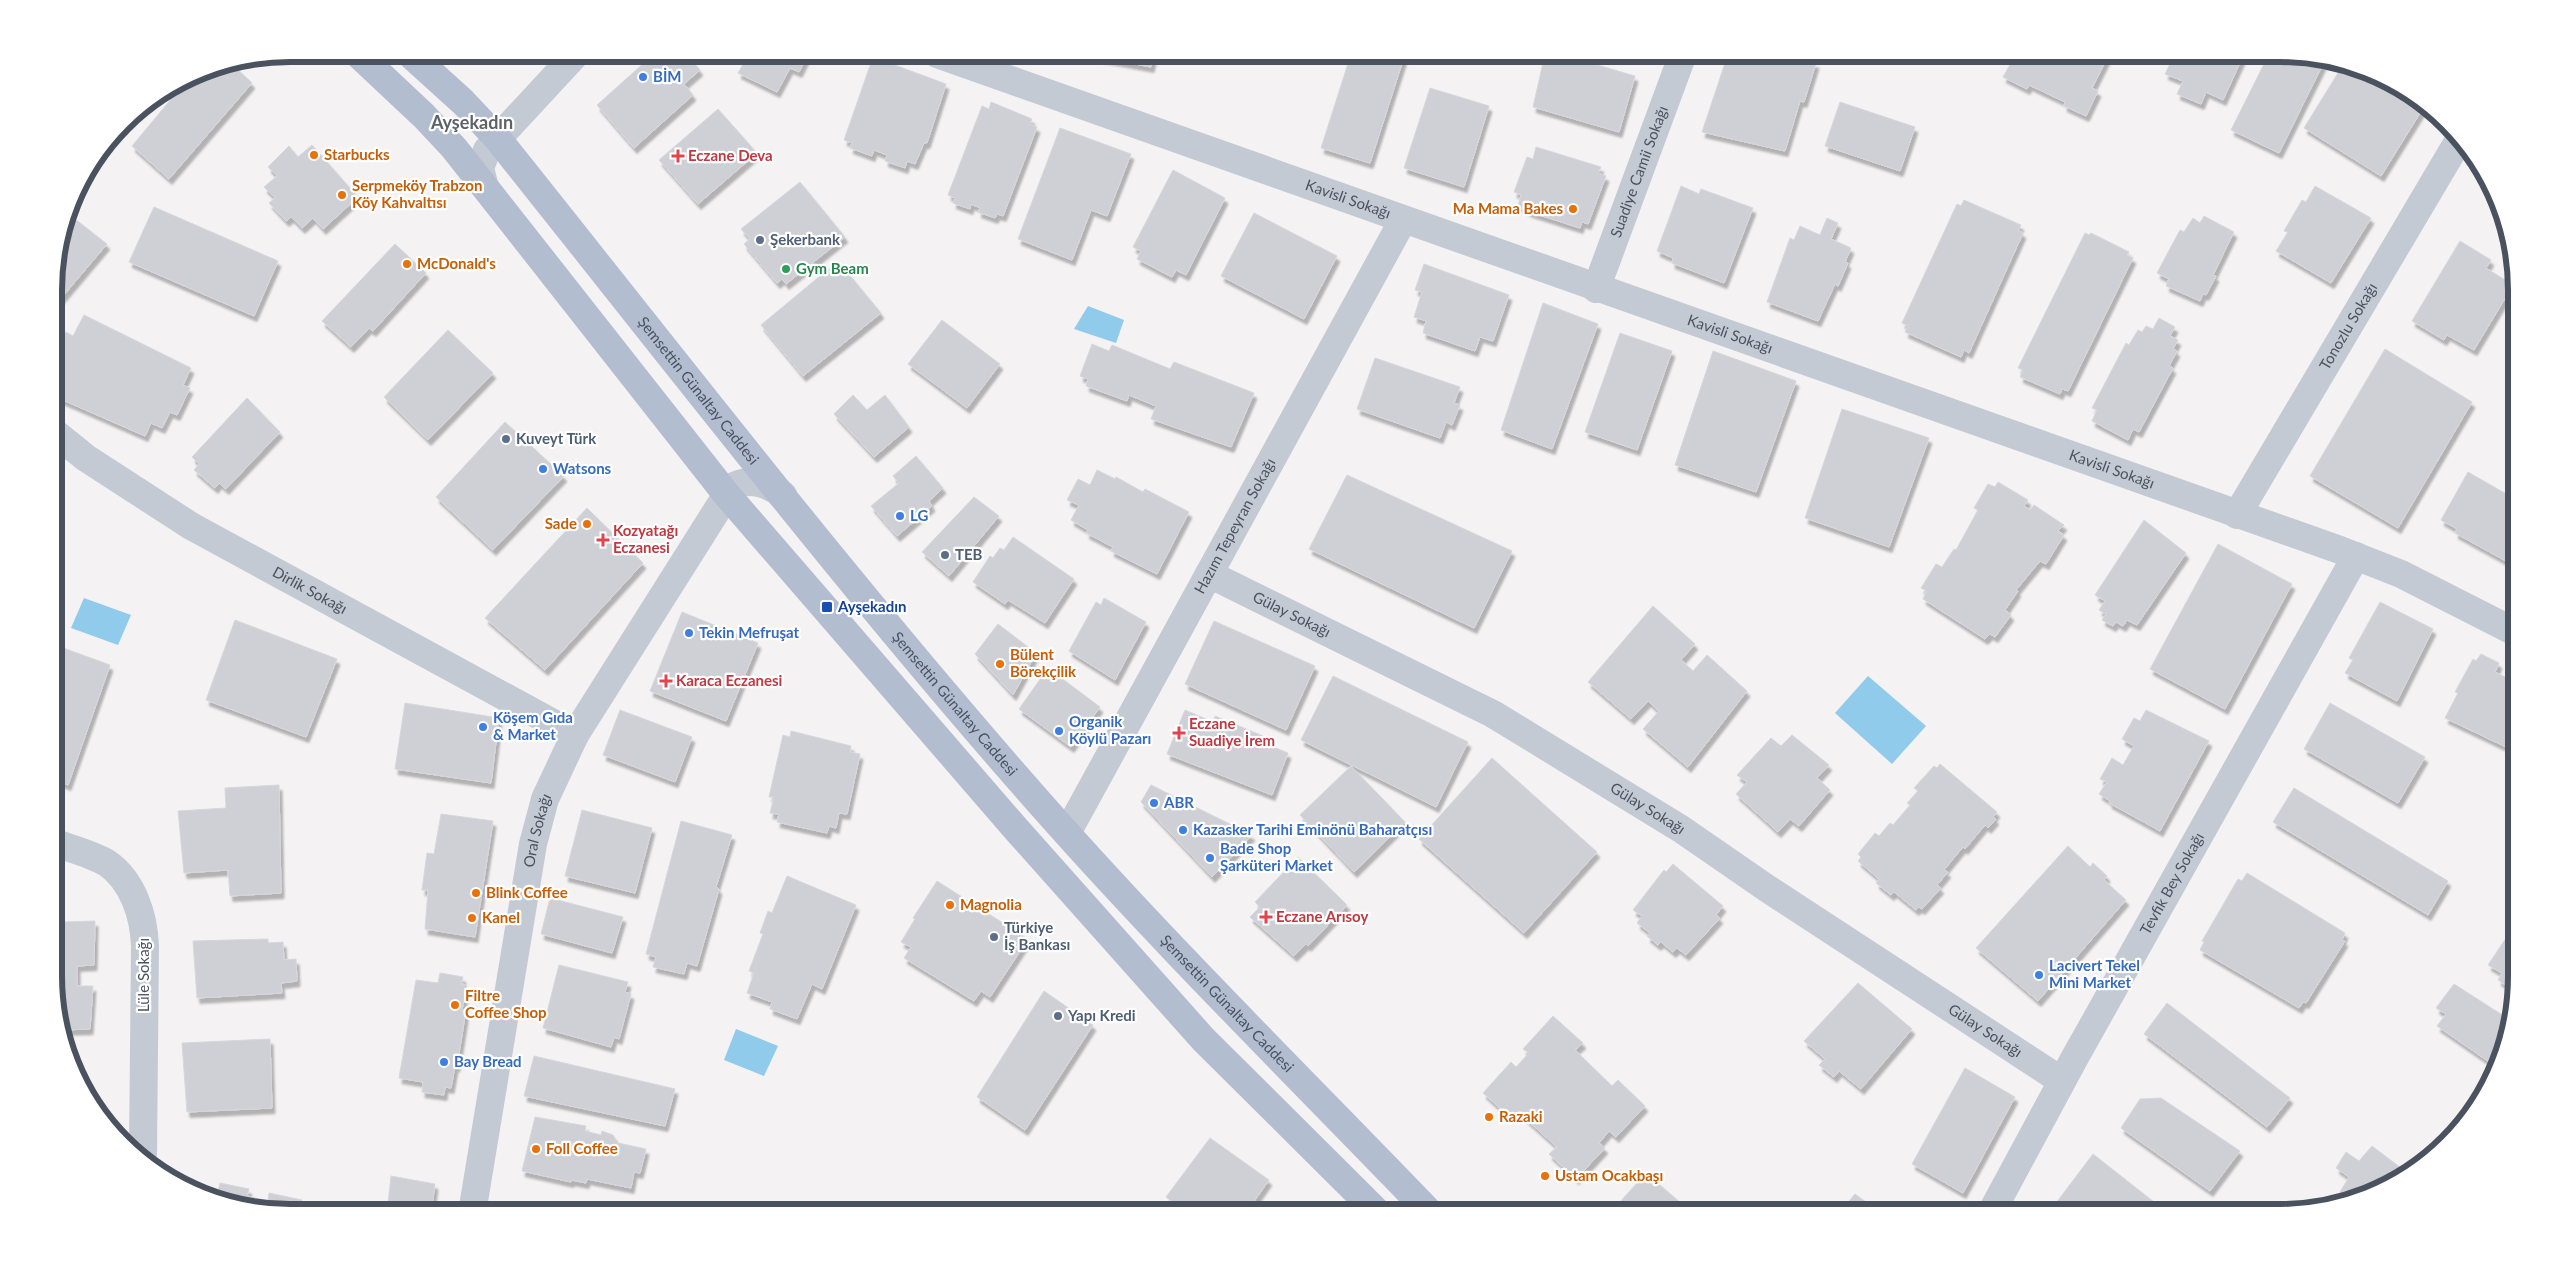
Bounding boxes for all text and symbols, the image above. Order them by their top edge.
place label: BİM [653,67,682,85]
marker: BİM [637,71,649,83]
street label: Suadiye Camii Sokağı [1606,103,1671,240]
district label: Ayşekadın [430,111,513,133]
place label: Starbucks [324,145,390,163]
place label: Eczane Deva [688,146,773,164]
marker: Starbucks [308,149,320,161]
marker: Eczane Deva [672,150,684,162]
street label: Kavisli Sokağı [1303,175,1393,222]
place label: Serpmeköy Trabzon Köy Kahvaltısı [352,176,482,211]
marker: Serpmeköy Trabzon Köy Kahvaltısı [336,189,348,201]
place label: Ma Mama Bakes [1453,199,1563,217]
marker: Ma Mama Bakes [1567,203,1579,215]
place label: Şekerbank [770,230,841,248]
marker: Şekerbank [754,234,766,246]
place label: McDonald's [417,254,496,272]
marker: McDonald's [401,258,413,270]
place label: Gym Beam [796,259,869,277]
marker: Gym Beam [780,263,792,275]
street label: Tonozlu Sokağı [2315,279,2380,373]
street label: Kavisli Sokağı [1685,310,1775,357]
street label: Şemsettin Günaltay Caddesi [635,313,763,468]
place label: Kuveyt Türk [516,429,597,447]
marker: Kuveyt Türk [500,433,512,445]
street label: Kavisli Sokağı [2067,445,2157,492]
street label: Hazım Tepeyran Sokağı [1190,455,1279,596]
place label: Watsons [553,459,612,477]
marker: Watsons [537,463,549,475]
place label: LG [910,506,928,524]
marker: LG [894,510,906,522]
place label: Sade [545,514,577,532]
marker: Sade [581,518,593,530]
place label: Kozyatağı Eczanesi [613,521,678,556]
marker: Kozyatağı Eczanesi [597,534,609,546]
place label: TEB [955,545,983,563]
marker: TEB [939,549,951,561]
street label: Dirlik Sokağı [270,562,350,617]
street label: Gülay Sokağı [1250,587,1334,641]
place label: Ayşekadın [837,597,907,615]
marker: Ayşekadın [820,600,834,614]
place label: Tekin Mefruşat [699,623,800,641]
marker: Tekin Mefruşat [683,627,695,639]
street label: Şemsettin Günaltay Caddesi [889,628,1022,779]
place label: Bülent Börekçilik [1010,645,1077,680]
marker: Bülent Börekçilik [994,658,1006,670]
place label: Karaca Eczanesi [676,671,783,689]
marker: Karaca Eczanesi [660,675,672,687]
place label: Köşem Gıda & Market [493,708,573,743]
place label: Organik Köylü Pazarı [1069,712,1151,747]
place label: Eczane Suadiye İrem [1189,714,1275,749]
marker: Köşem Gıda & Market [477,721,489,733]
marker: Organik Köylü Pazarı [1053,725,1065,737]
marker: Eczane Suadiye İrem [1173,727,1185,739]
street label: Gülay Sokağı [1608,778,1689,837]
street label: Oral Sokağı [519,790,554,869]
place label: ABR [1163,793,1194,811]
marker: ABR [1148,797,1160,809]
place label: Kazasker Tarihi Eminönü Baharatçısı [1193,820,1432,838]
marker: Kazasker Tarihi Eminönü Baharatçısı [1177,824,1189,836]
street label: Tevfik Bey Sokağı [2136,829,2207,937]
place label: Bade Shop Şarküteri Market [1220,839,1333,874]
marker: Bade Shop Şarküteri Market [1204,852,1216,864]
place label: Blink Coffee [486,883,568,901]
marker: Blink Coffee [470,887,482,899]
place label: Magnolia [960,895,1022,913]
marker: Magnolia [944,899,956,911]
place label: Eczane Arısoy [1276,907,1368,925]
place label: Kanel [482,908,520,926]
marker: Eczane Arısoy [1260,911,1272,923]
marker: Kanel [466,912,478,924]
place label: Türkiye İş Bankası [1004,918,1070,953]
marker: Türkiye İş Bankası [988,931,1000,943]
street label: Şemsettin Günaltay Caddesi [1157,931,1298,1075]
street label: Lüle Sokağı [134,938,152,1012]
place label: Lacivert Tekel Mini Market [2049,956,2140,991]
marker: Lacivert Tekel Mini Market [2033,969,2045,981]
place label: Filtre Coffee Shop [465,986,547,1021]
marker: Filtre Coffee Shop [449,999,461,1011]
street label: Gülay Sokağı [1945,999,2026,1061]
place label: Yapı Kredi [1067,1006,1136,1024]
marker: Yapı Kredi [1052,1010,1064,1022]
place label: Bay Bread [454,1052,522,1070]
marker: Bay Bread [438,1056,450,1068]
place label: Razaki [1499,1107,1543,1125]
marker: Razaki [1483,1111,1495,1123]
place label: Foll Coffee [546,1139,618,1157]
marker: Foll Coffee [530,1143,542,1155]
place label: Ustam Ocakbaşı [1555,1166,1663,1184]
marker: Ustam Ocakbaşı [1539,1170,1551,1182]

